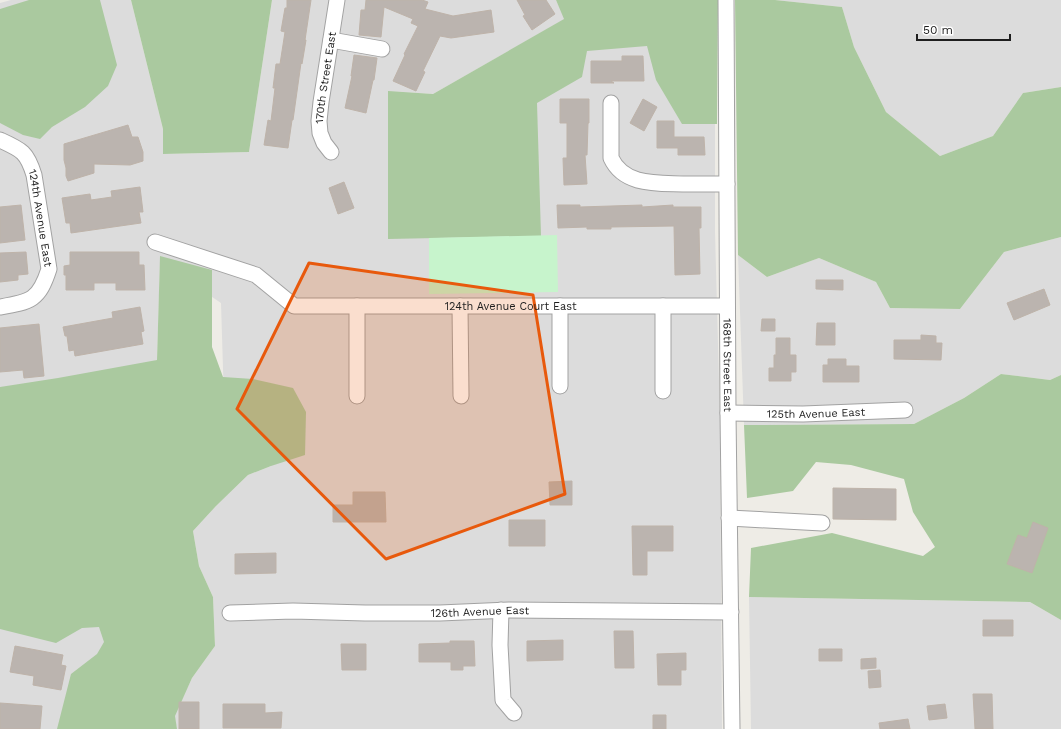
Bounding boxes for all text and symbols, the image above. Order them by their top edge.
scale bar [917,16,1010,42]
text: 50 m [923,23,953,37]
street label: 170th Street East [313,30,339,124]
street label: 124th Avenue East [26,168,55,268]
street label: 124th Avenue Court East [445,300,577,313]
street label: 168th Street East [721,318,734,412]
street label: 125th Avenue East [767,406,866,421]
street label: 126th Avenue East [431,604,530,620]

